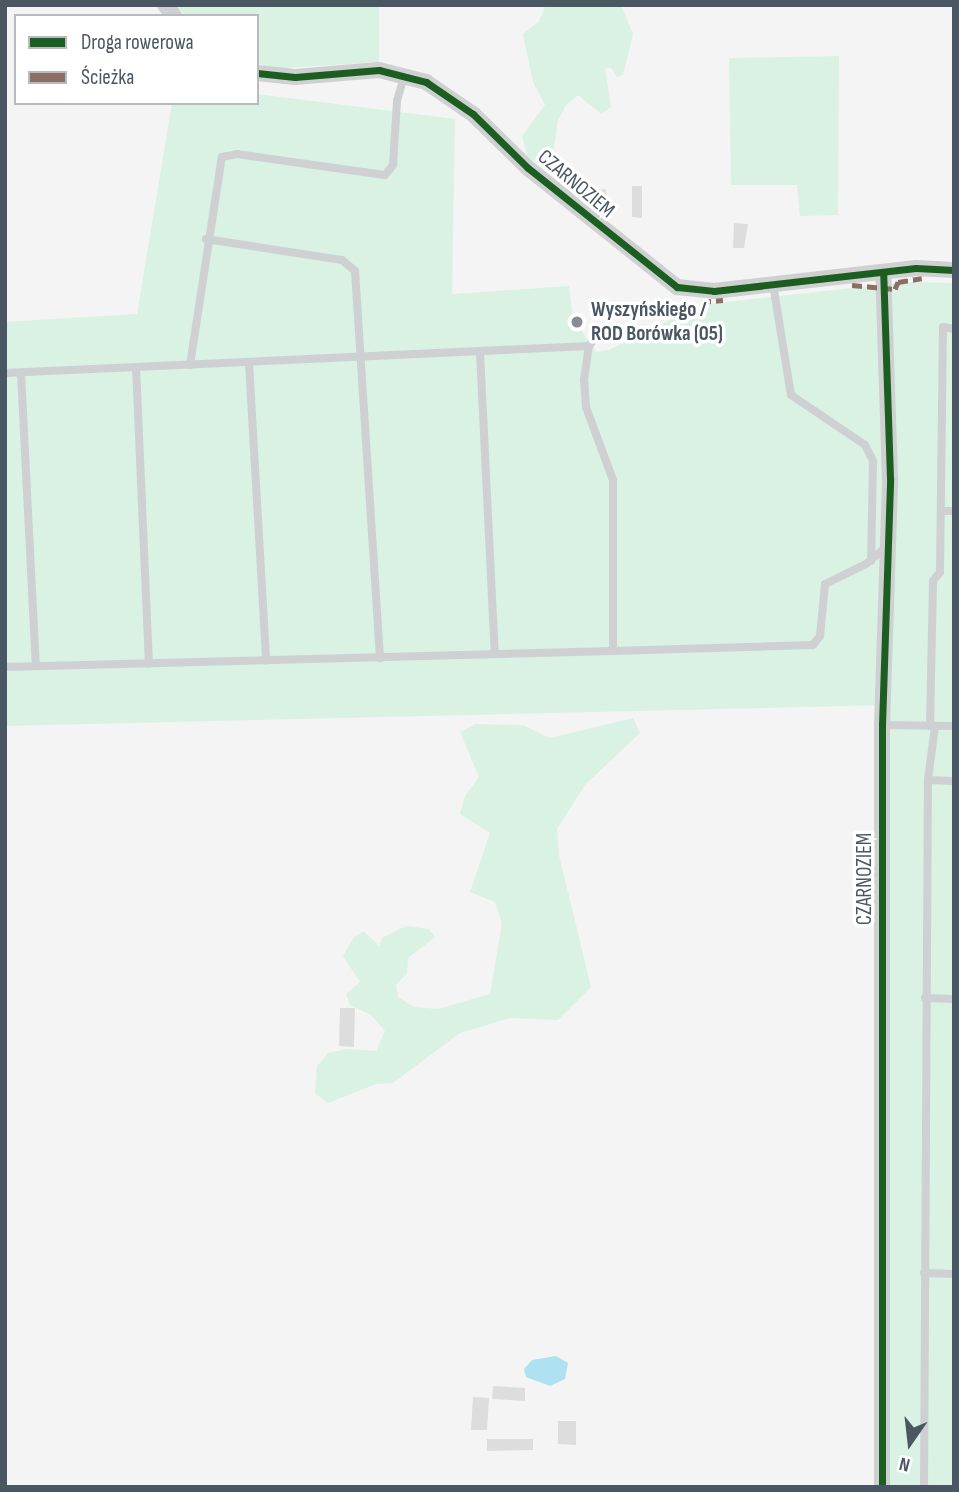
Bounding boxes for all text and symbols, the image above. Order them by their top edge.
legend [14,14,259,105]
text: Droga rowerowa [81,30,194,55]
text: Ścieżka [81,65,134,90]
street label: CZARNOZIEM [532,145,620,223]
place label: Wyszyńskiego / ROD Borówka (05) [591,297,723,347]
marker: Wyszyńskiego / ROD Borówka (05) [569,314,585,330]
street label: CZARNOZIEM [852,833,878,925]
north arrow [875,1408,945,1478]
text: N [897,1451,913,1476]

